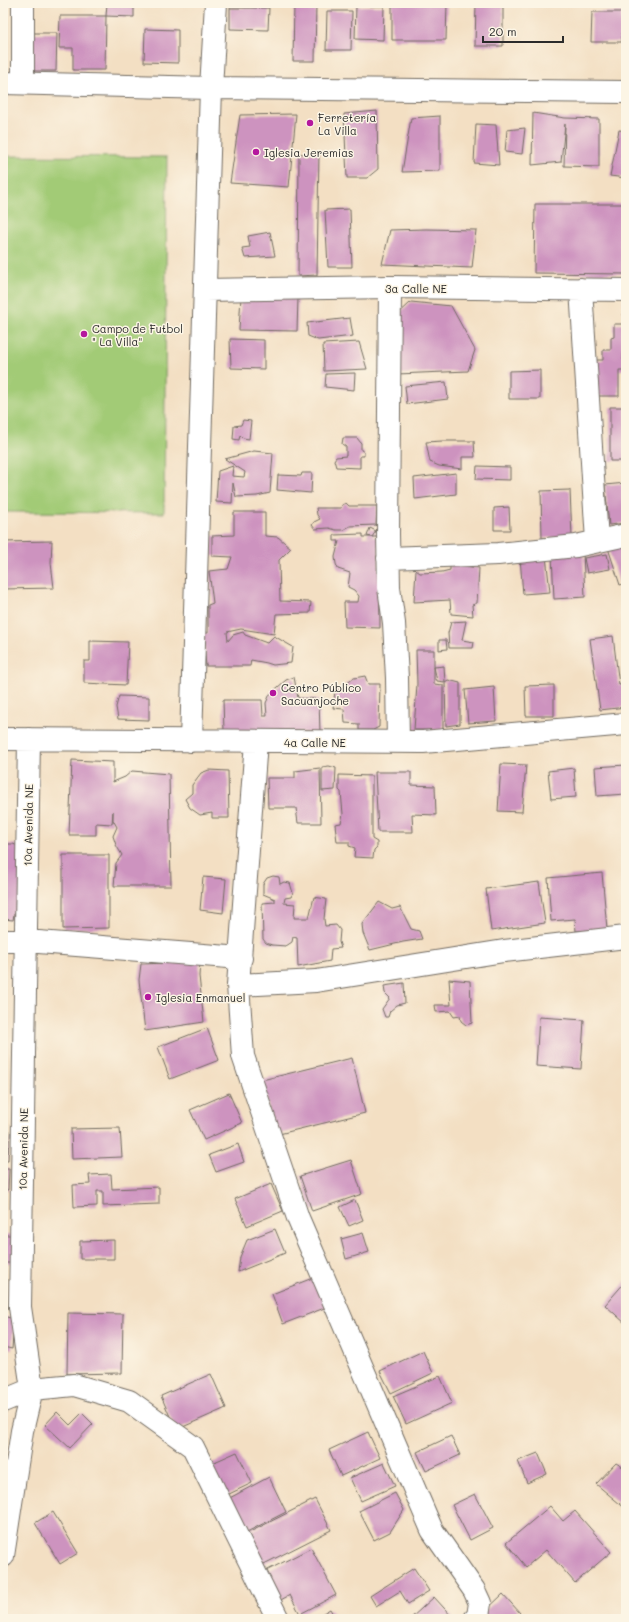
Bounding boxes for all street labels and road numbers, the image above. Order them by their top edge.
street label: 3a Calle NE [385,281,447,296]
street label: 4a Calle NE [284,735,346,750]
street label: 10a Avenida NE [20,784,36,866]
street label: 10a Avenida NE [15,1108,31,1190]

